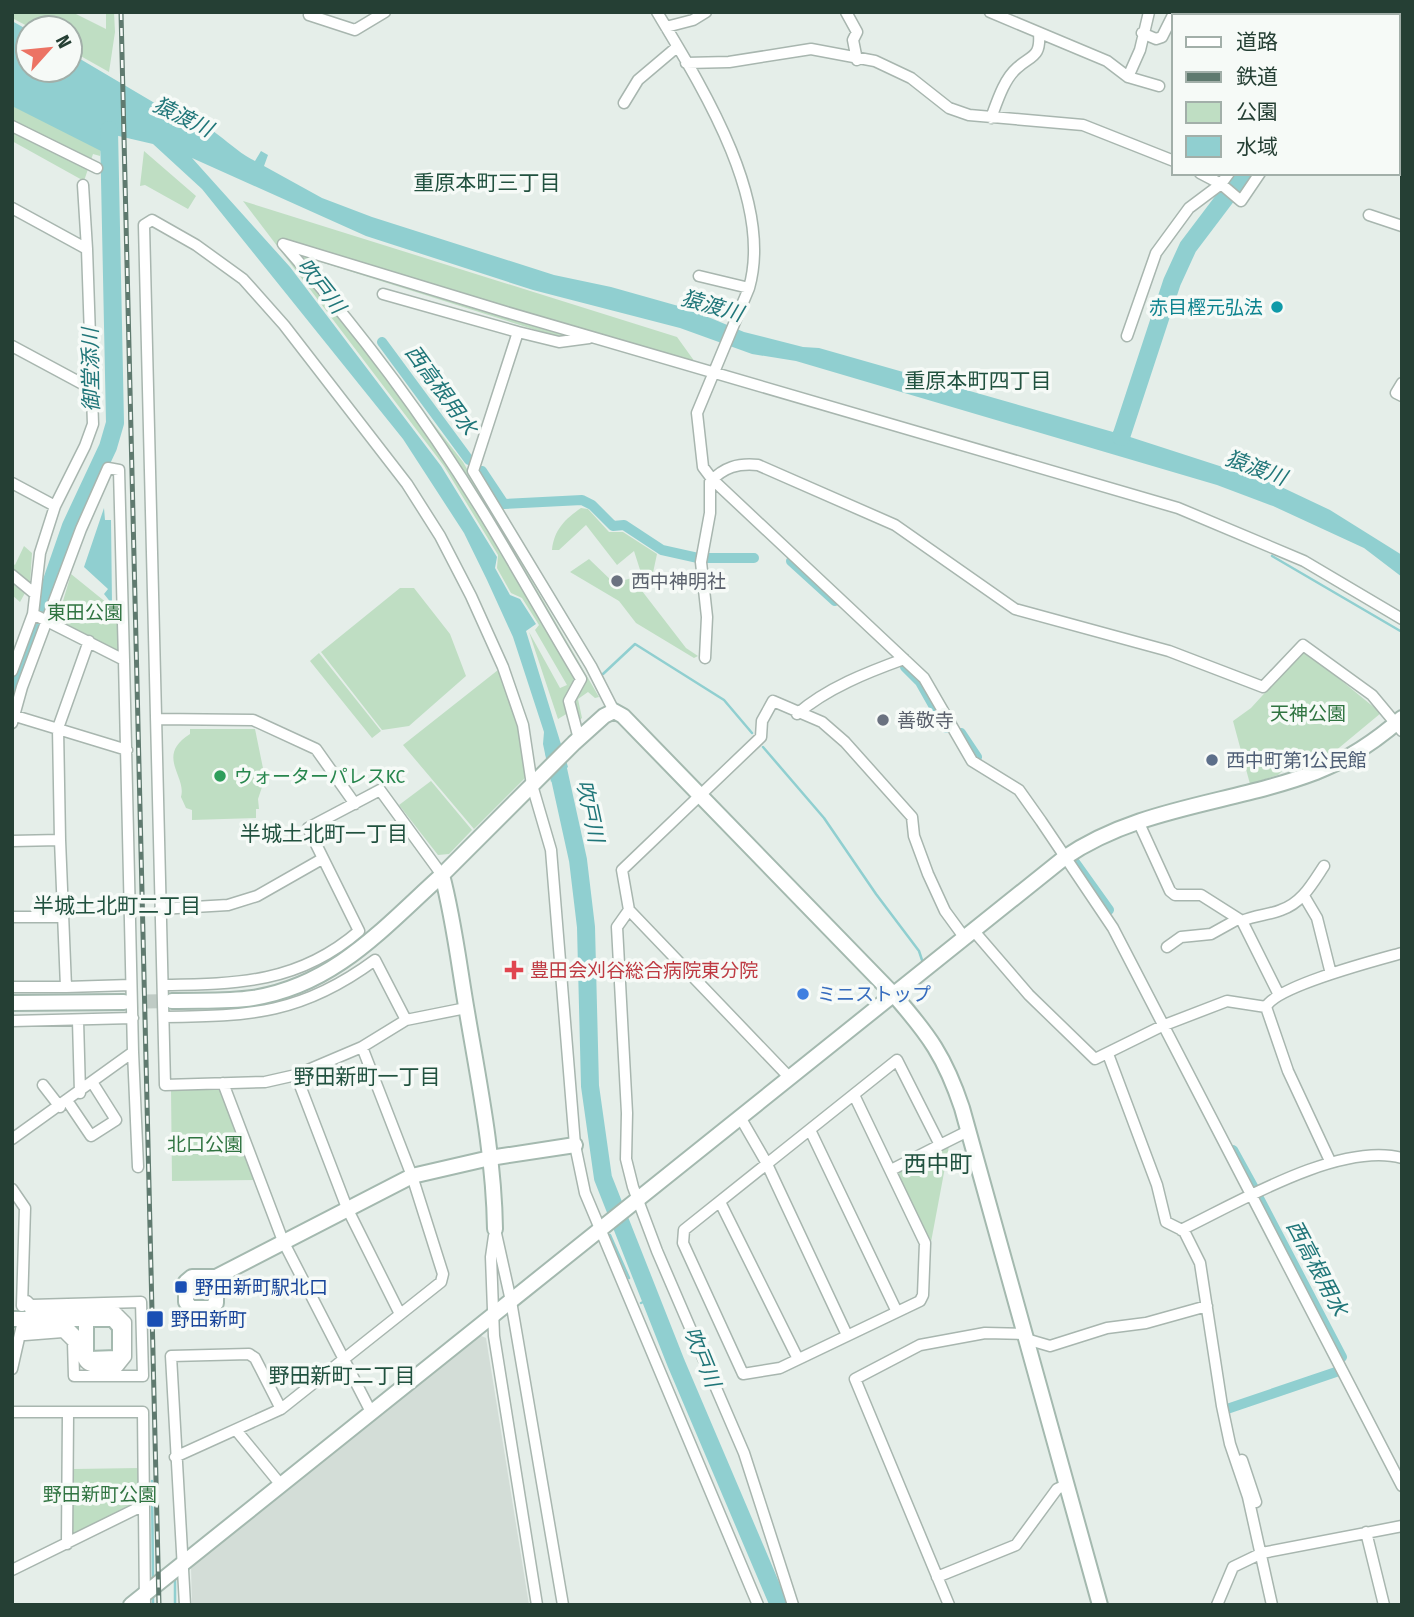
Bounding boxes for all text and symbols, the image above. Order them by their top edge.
north arrow [14,14,84,84]
legend [1172,14,1400,175]
text: 道路 [1236,29,1278,55]
text: N [51,31,77,52]
text: 鉄道 [1236,64,1278,90]
water label: 猿渡川 [149,92,219,143]
text: 公園 [1236,99,1278,125]
text: 水域 [1236,134,1278,160]
district label: 重原本町三丁目 [414,170,561,196]
water label: 吹戸川 [291,253,352,320]
water label: 猿渡川 [678,285,748,328]
place label: 赤目樫元弘法 [1149,296,1263,319]
marker: 赤目樫元弘法 [1269,299,1285,315]
water label: 御堂添川 [77,326,105,412]
water label: 西高根用水 [400,340,484,442]
district label: 重原本町四丁目 [905,368,1052,394]
water label: 猿渡川 [1222,445,1292,492]
place label: 西中神明社 [631,570,726,593]
marker: 西中神明社 [609,573,625,589]
park label: 東田公園 [47,601,123,624]
park label: 天神公園 [1270,702,1346,725]
place label: 善敬寺 [897,709,954,732]
marker: 善敬寺 [875,712,891,728]
place label: 西中町第1公民館 [1226,749,1366,772]
marker: 西中町第1公民館 [1204,752,1220,768]
place label: ウォーターパレスKC [234,765,406,788]
marker: ウォーターパレスKC [212,768,228,784]
water label: 吹戸川 [571,777,610,846]
district label: 半城土北町一丁目 [240,821,408,847]
district label: 半城土北町二丁目 [33,893,201,919]
place label: 豊田会刈谷総合病院東分院 [530,959,758,982]
marker: 豊田会刈谷総合病院東分院 [504,960,524,980]
place label: ミニストップ [817,983,931,1006]
marker: ミニストップ [795,986,811,1002]
district label: 野田新町一丁目 [294,1064,441,1090]
park label: 北口公園 [167,1133,243,1156]
district label: 西中町 [904,1150,973,1178]
water label: 西高根用水 [1281,1216,1354,1322]
place label: 野田新町駅北口 [195,1276,328,1299]
marker: 野田新町駅北口 [173,1279,189,1295]
place label: 野田新町 [171,1308,247,1331]
marker: 野田新町 [145,1309,165,1329]
water label: 吹戸川 [678,1323,727,1393]
district label: 野田新町二丁目 [269,1363,416,1389]
park label: 野田新町公園 [43,1483,157,1506]

